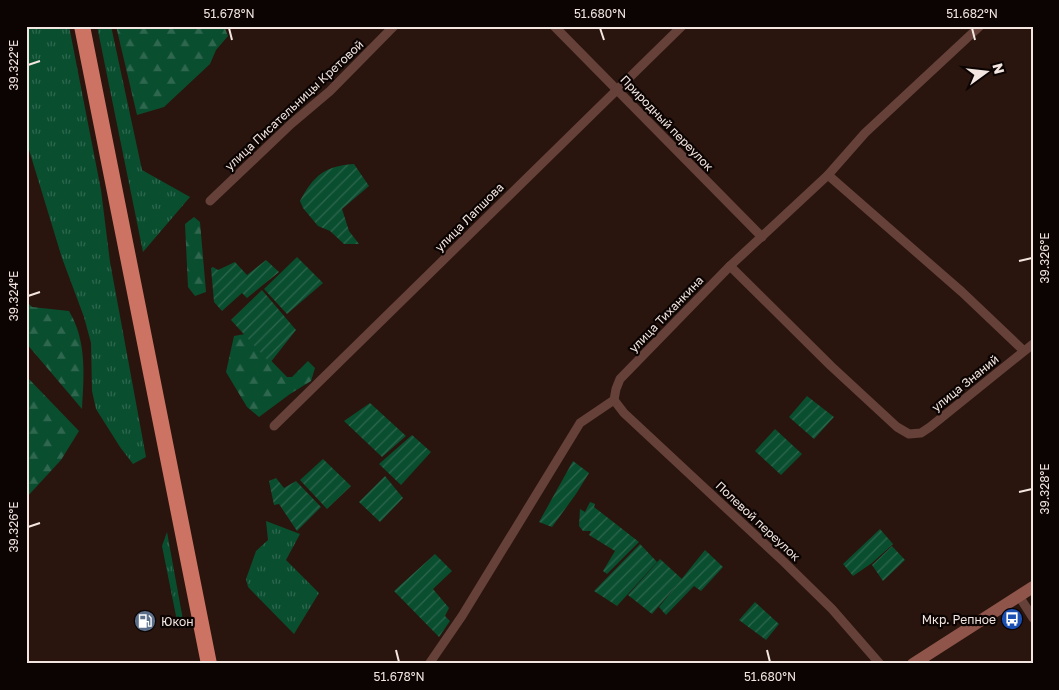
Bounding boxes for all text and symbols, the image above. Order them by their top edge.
text: 51.678°N [203,6,255,21]
text: 51.680°N [574,6,626,21]
text: 51.682°N [946,6,998,21]
street label: улица Писательницы Кретовой [221,37,367,173]
text: 39.322°E [6,40,21,90]
north arrow [962,48,1012,98]
text: N [989,61,1009,76]
street label: Природный переулок [617,72,717,174]
street label: улица Лапшова [431,179,507,255]
text: 39.326°E [1037,232,1052,284]
text: 39.324°E [6,271,21,321]
street label: улица Тиханкина [626,273,706,355]
street label: улица Знаний [928,351,1002,415]
text: 39.328°E [1037,463,1052,515]
street label: Полевой переулок [713,478,803,564]
text: 39.326°E [6,501,21,553]
bus stop icon: Мкр. Репное [1000,607,1024,631]
fuel station icon: Юкон [133,609,157,633]
place label: Мкр. Репное [922,612,996,627]
place label: Юкон [161,614,194,629]
text: 51.678°N [373,669,425,684]
text: 51.680°N [744,669,796,684]

